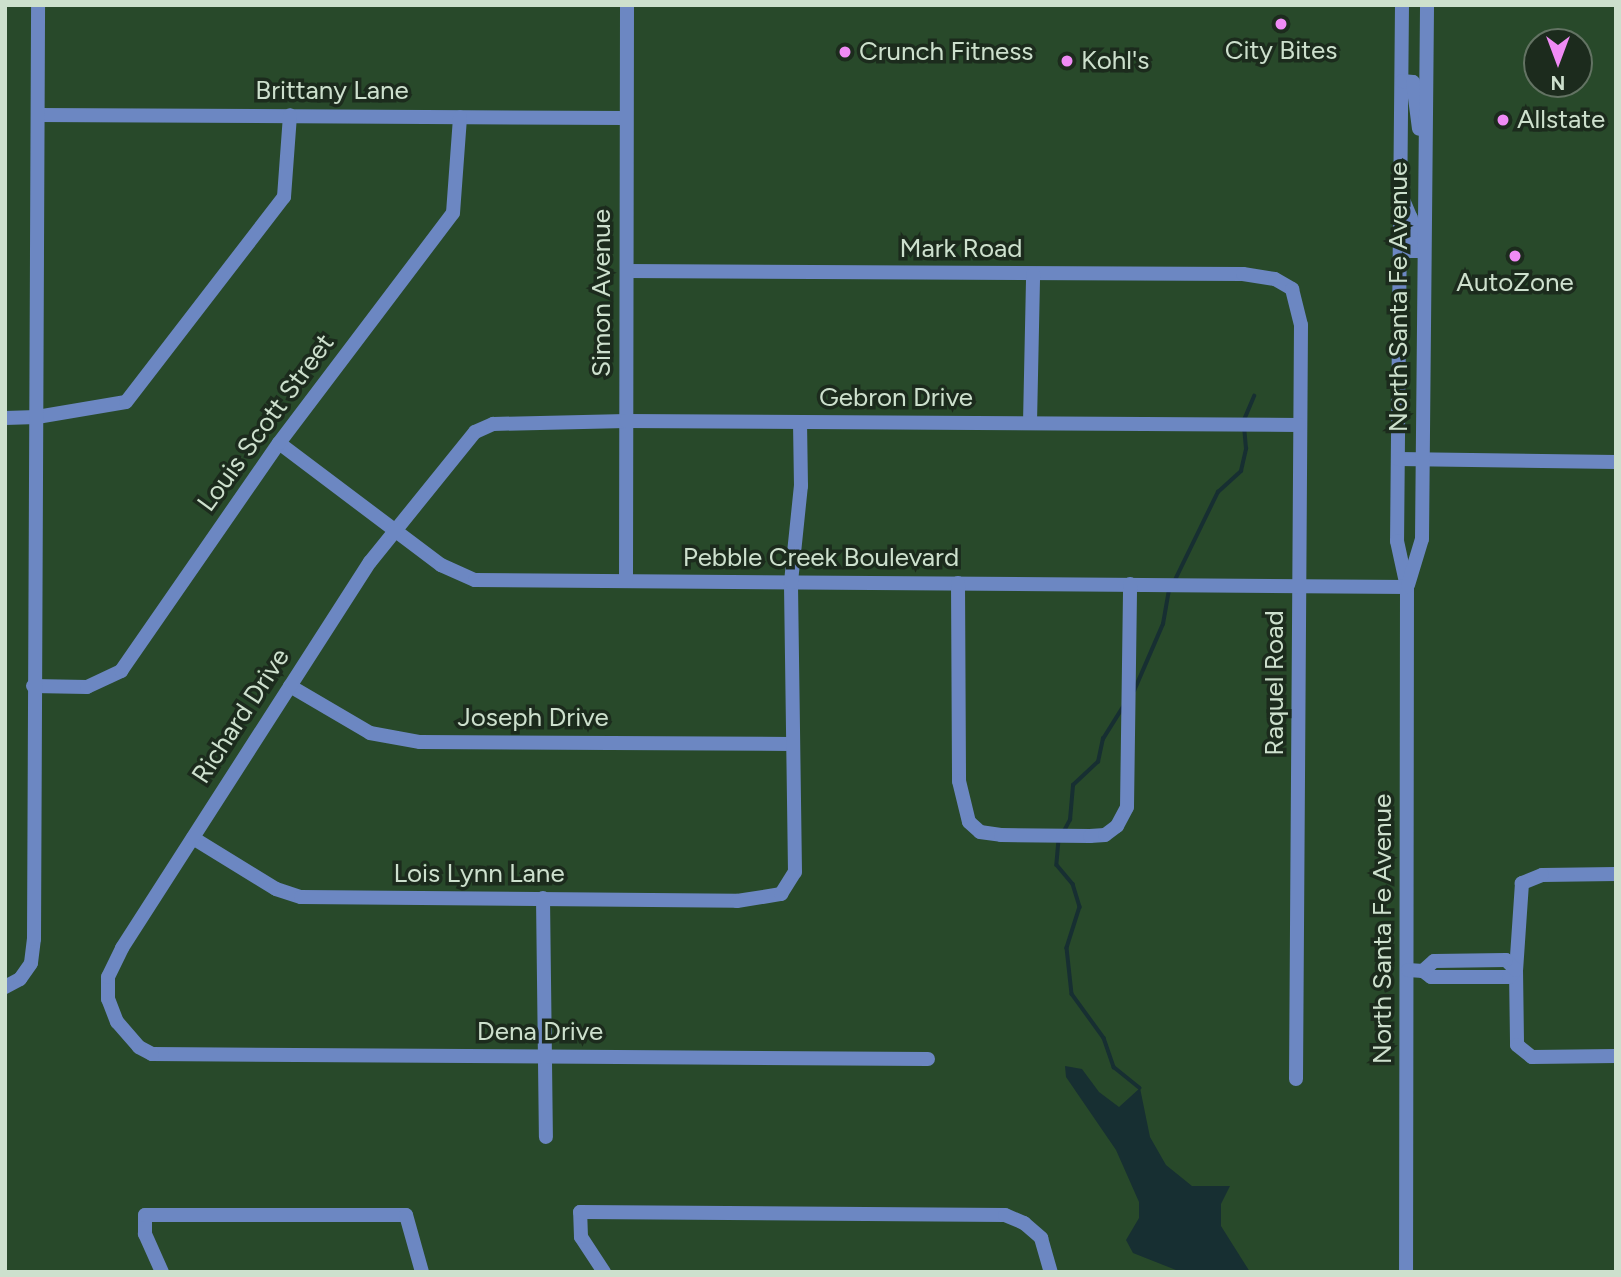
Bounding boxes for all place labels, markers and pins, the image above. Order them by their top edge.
marker: City Bites [1273,16,1289,32]
place label: City Bites [1225,35,1337,67]
place label: Crunch Fitness [859,36,1033,68]
marker: Crunch Fitness [837,44,853,60]
place label: Kohl's [1081,45,1149,77]
marker: Kohl's [1059,53,1075,69]
place label: Allstate [1517,104,1605,136]
marker: Allstate [1495,112,1511,128]
marker: AutoZone [1507,248,1523,264]
place label: AutoZone [1456,267,1574,299]

